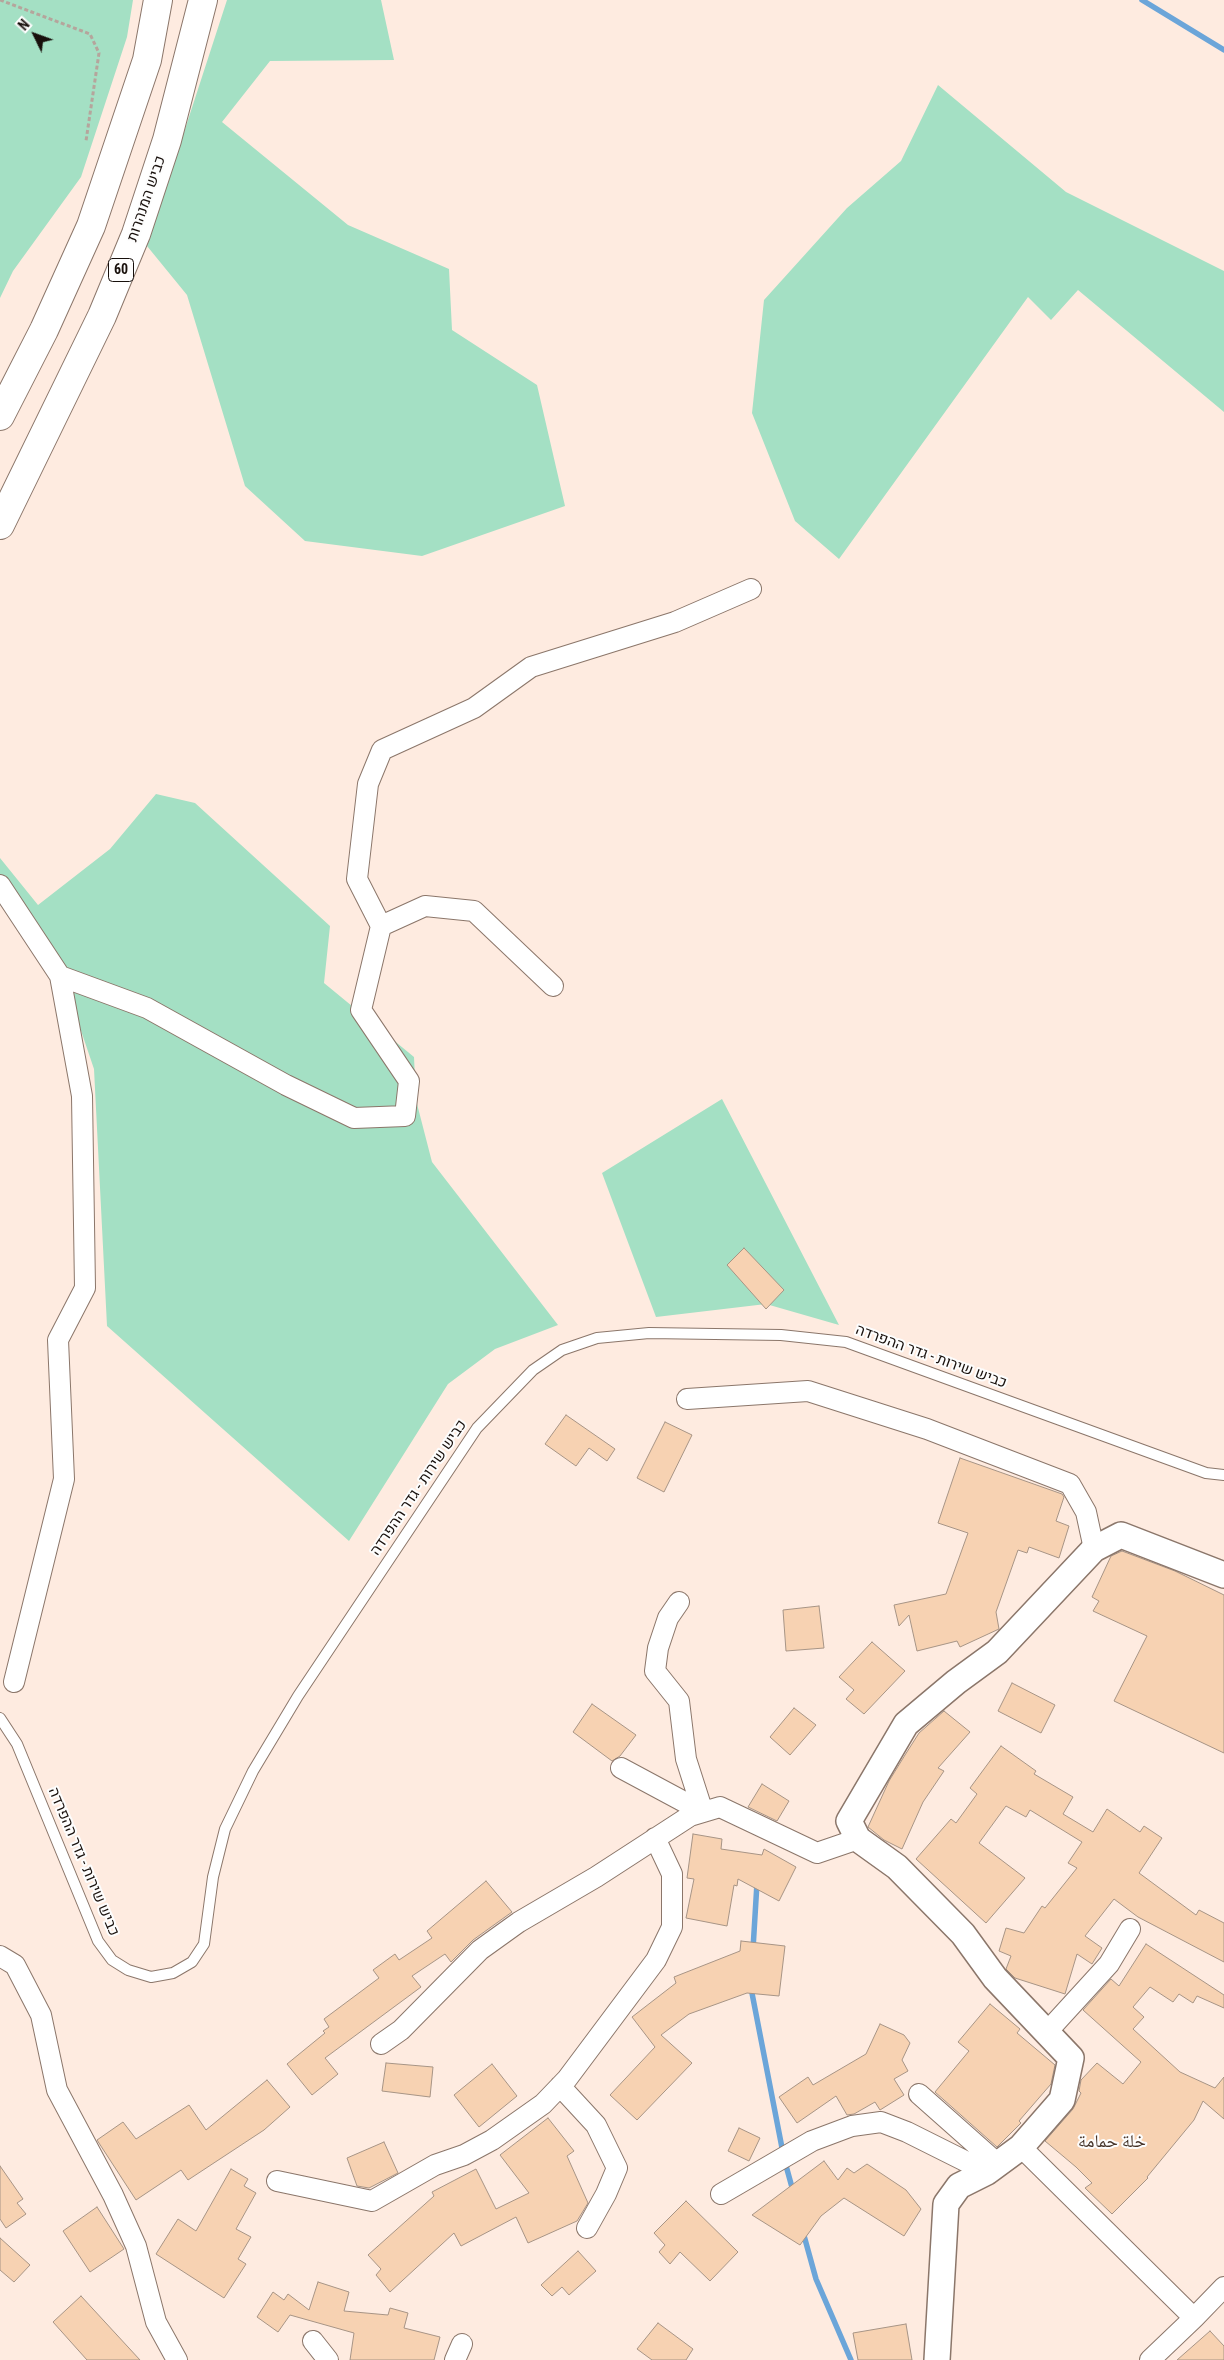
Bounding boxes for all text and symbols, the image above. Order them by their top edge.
north arrow [10,10,60,60]
text: N [15,16,33,34]
street label: כביש המנהרות [124,154,170,244]
road number: 60 [108,258,134,282]
street label: כביש שירות - גדר ההפרדה [853,1321,1009,1393]
street label: כביש שירות - גדר ההפרדה [367,1417,471,1559]
street label: כביש שירות - גדר ההפרדה [44,1785,122,1939]
district label: خلة حمامة [1078,2131,1146,2153]

